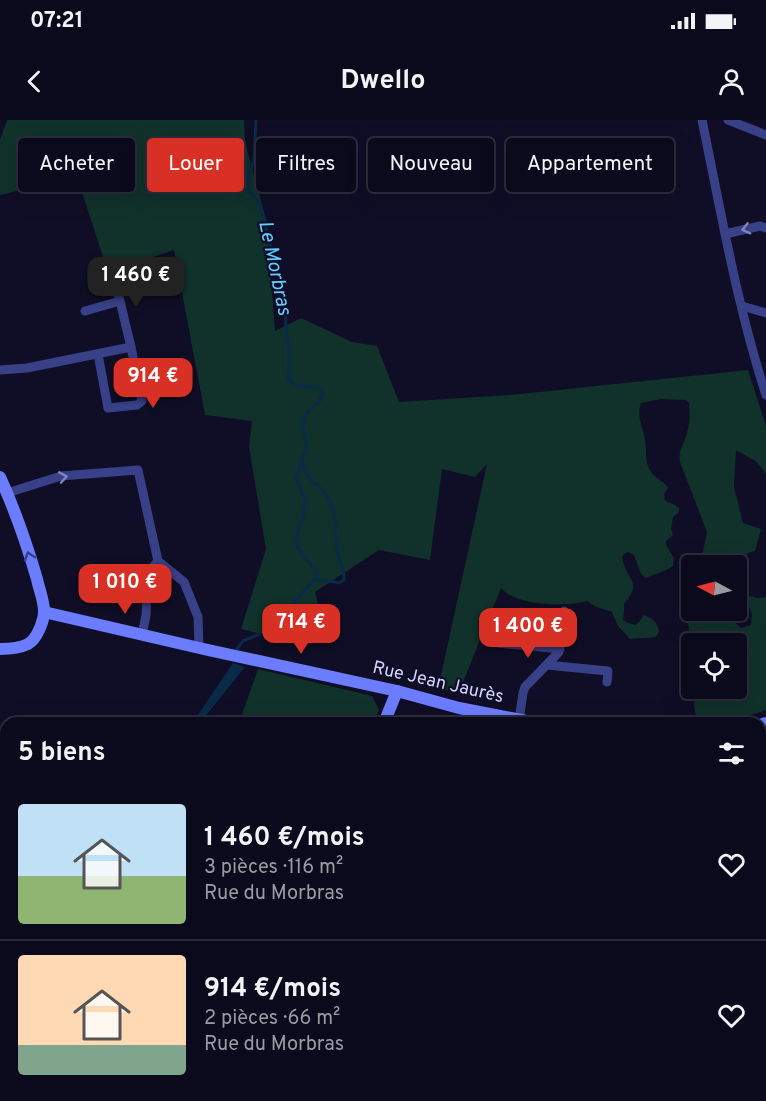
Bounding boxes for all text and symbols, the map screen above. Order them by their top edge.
text: 07:21 [30,8,83,35]
text: Dwello [341,64,425,98]
icon: back [18,65,51,98]
icon: person [715,65,748,98]
chip: Acheter [18,138,135,192]
chip: Louer [147,138,244,192]
chip: Filtres [256,138,356,192]
chip: Nouveau [368,138,494,192]
chip: Appartement [506,138,674,192]
water label: Le Morbras [251,218,297,319]
one-way arrow [741,222,751,235]
pin: 1 460 € [81,257,191,308]
text: 1 460 € [102,263,171,289]
pin: 914 € [111,358,195,409]
text: 914 € [128,364,178,390]
one-way arrow [59,471,68,483]
one-way arrow [24,551,37,561]
north arrow [681,555,747,621]
map controls [681,555,747,699]
pin: 1 010 € [70,564,180,615]
text: 1 010 € [93,570,158,596]
pin: 714 € [259,604,343,655]
pin: 1 400 € [473,608,583,659]
text: 714 € [276,610,326,636]
text: 1 400 € [493,614,563,640]
button: locate [681,633,747,699]
street label: Rue Jean Jaurès [370,657,506,709]
text: 5 biens [18,737,106,770]
icon: filters [715,737,748,770]
text: 1 460 €/mois [204,822,365,855]
icon: home [66,828,138,900]
icon: heart [715,848,748,881]
text: 3 pièces · 116 m² [204,855,343,881]
text: Rue du Morbras [204,881,344,907]
text: 914 €/mois [204,973,341,1006]
icon: home [66,979,138,1051]
icon: heart [715,999,748,1032]
text: 2 pièces · 66 m² [204,1006,340,1032]
text: Rue du Morbras [204,1032,344,1058]

